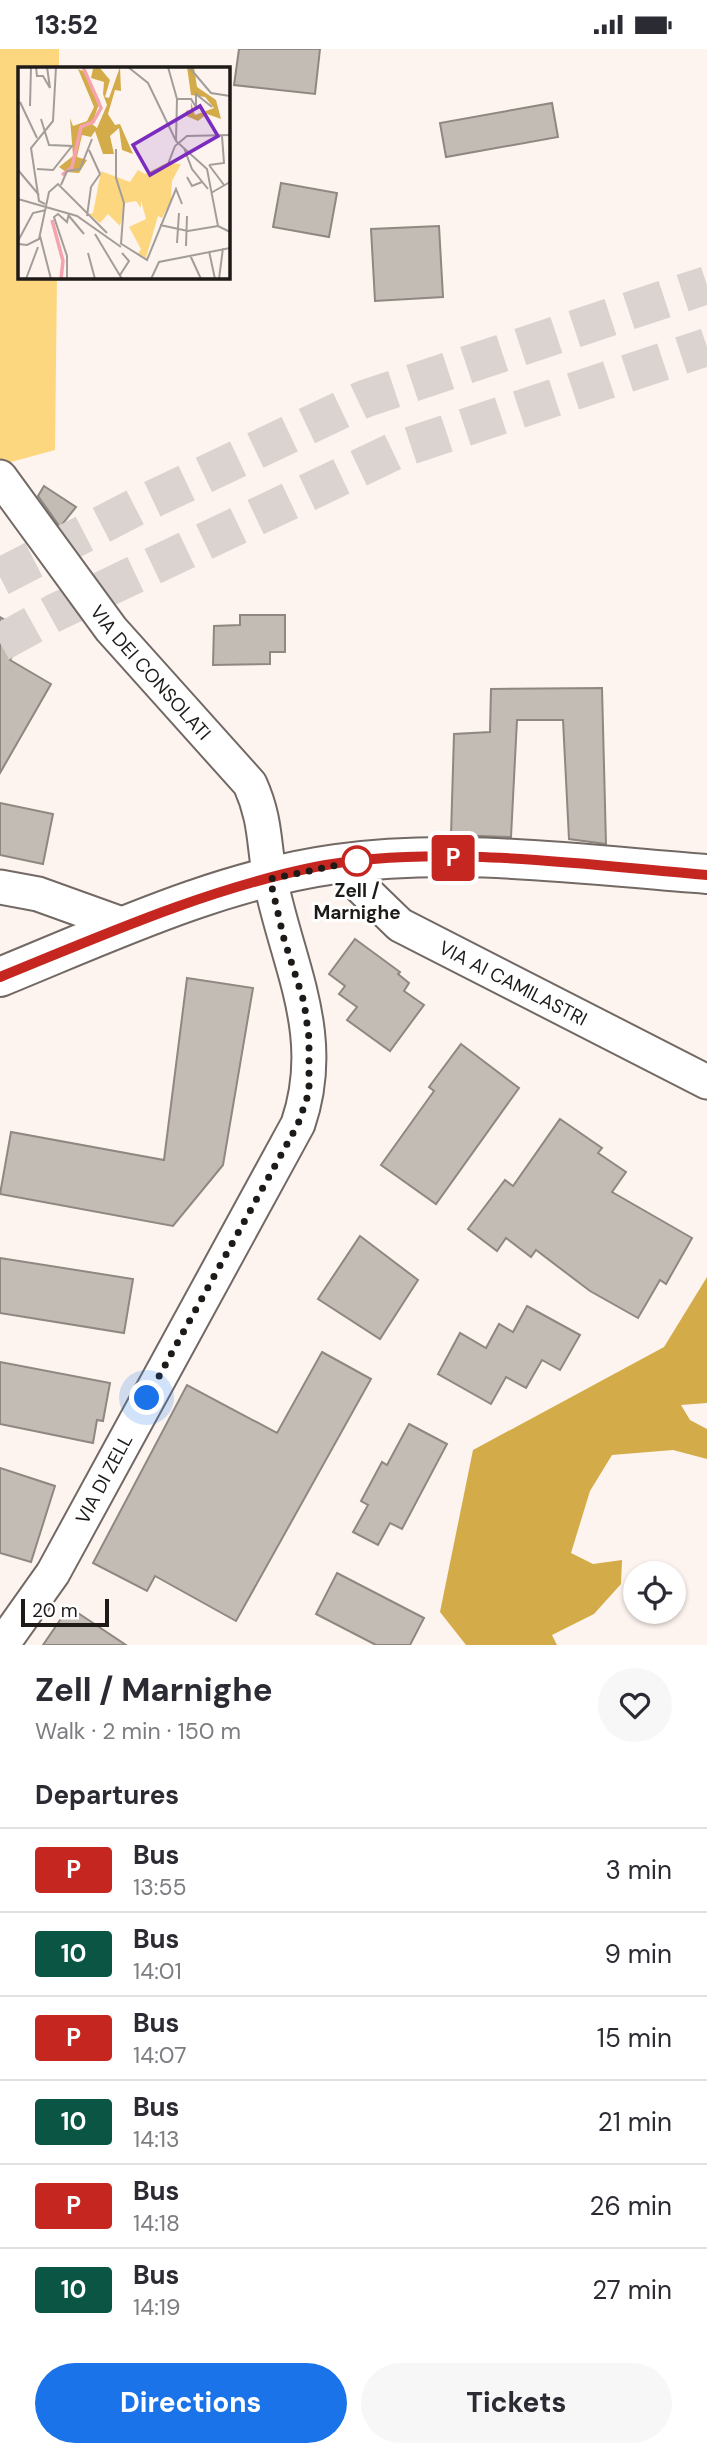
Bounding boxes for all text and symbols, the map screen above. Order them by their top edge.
text: 13:52 [35,8,98,42]
inset map [18,67,229,278]
street label: VIA DEI CONSOLATI [85,600,217,745]
line badge: P [430,835,476,881]
text: P [446,842,460,873]
marker: Zell / Marnighe [342,846,372,876]
place label: Zell / Marnighe [313,878,401,925]
street label: VIA AI CAMILASTRI [435,935,592,1031]
your location [129,1380,164,1415]
street label: VIA DI ZELL [70,1430,138,1528]
map controls [623,1561,686,1624]
button: locate [623,1561,686,1624]
scale bar [21,1596,108,1628]
text: 20 m [32,1598,78,1623]
text: Zell / Marnighe [35,1668,273,1711]
button: heart [598,1668,672,1742]
text: Walk · 2 min · 150 m [35,1716,241,1746]
text: Departures [35,1778,179,1812]
text: Bus [133,1838,179,1872]
text: 3 min [605,1853,672,1887]
text: P [66,1854,81,1885]
text: 13:55 [133,1872,186,1902]
text: Bus [133,1922,179,1956]
text: 9 min [604,1937,672,1971]
text: 10 [61,1938,86,1969]
text: 14:01 [133,1956,182,1986]
text: Bus [133,2006,179,2040]
text: 15 min [597,2021,672,2055]
text: P [66,2022,81,2053]
text: 14:07 [133,2040,186,2070]
text: Bus [133,2090,179,2124]
text: 21 min [598,2105,672,2139]
text: 10 [61,2106,86,2137]
text: 14:13 [133,2124,180,2154]
text: Bus [133,2174,179,2208]
text: 26 min [589,2189,672,2223]
text: P [66,2190,81,2221]
text: 14:18 [133,2208,180,2238]
text: Bus [133,2258,179,2292]
text: 27 min [592,2273,672,2307]
text: 10 [61,2274,86,2305]
text: 14:19 [133,2292,180,2322]
button: Directions [35,2363,347,2443]
button: Tickets [361,2363,672,2443]

